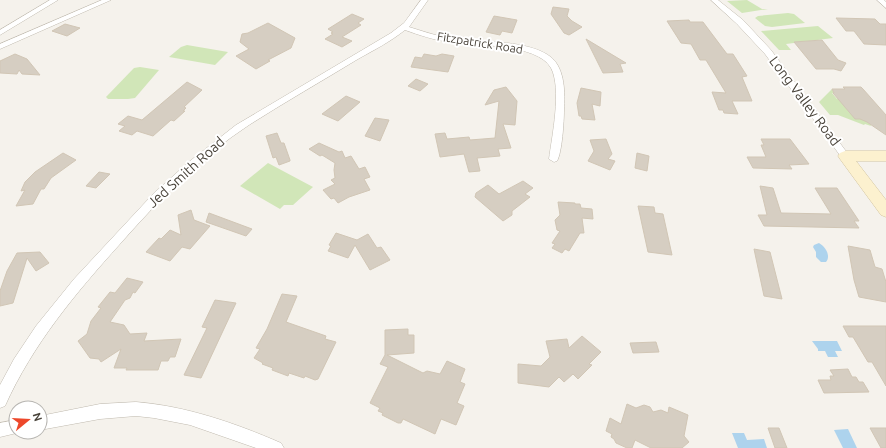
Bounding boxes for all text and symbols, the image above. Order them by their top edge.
street label: Fitzpatrick Road [436,29,524,56]
street label: Long Valley Road [766,53,844,149]
street label: Jed Smith Road [144,133,228,211]
north arrow [8,400,48,440]
text: N [31,411,44,423]

